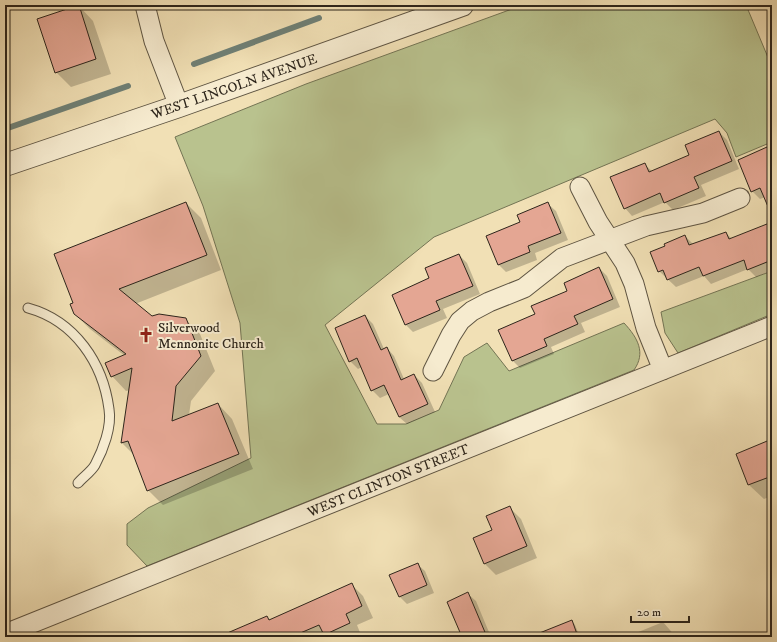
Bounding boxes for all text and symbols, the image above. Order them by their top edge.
street label: WEST LINCOLN AVENUE [148,50,320,124]
place label: Silverwood Mennonite Church [158,319,264,353]
church icon: Silverwood Mennonite Church [137,326,155,344]
street label: WEST CLINTON STREET [304,440,472,522]
scale bar [631,598,689,624]
text: 20 m [637,605,661,620]

